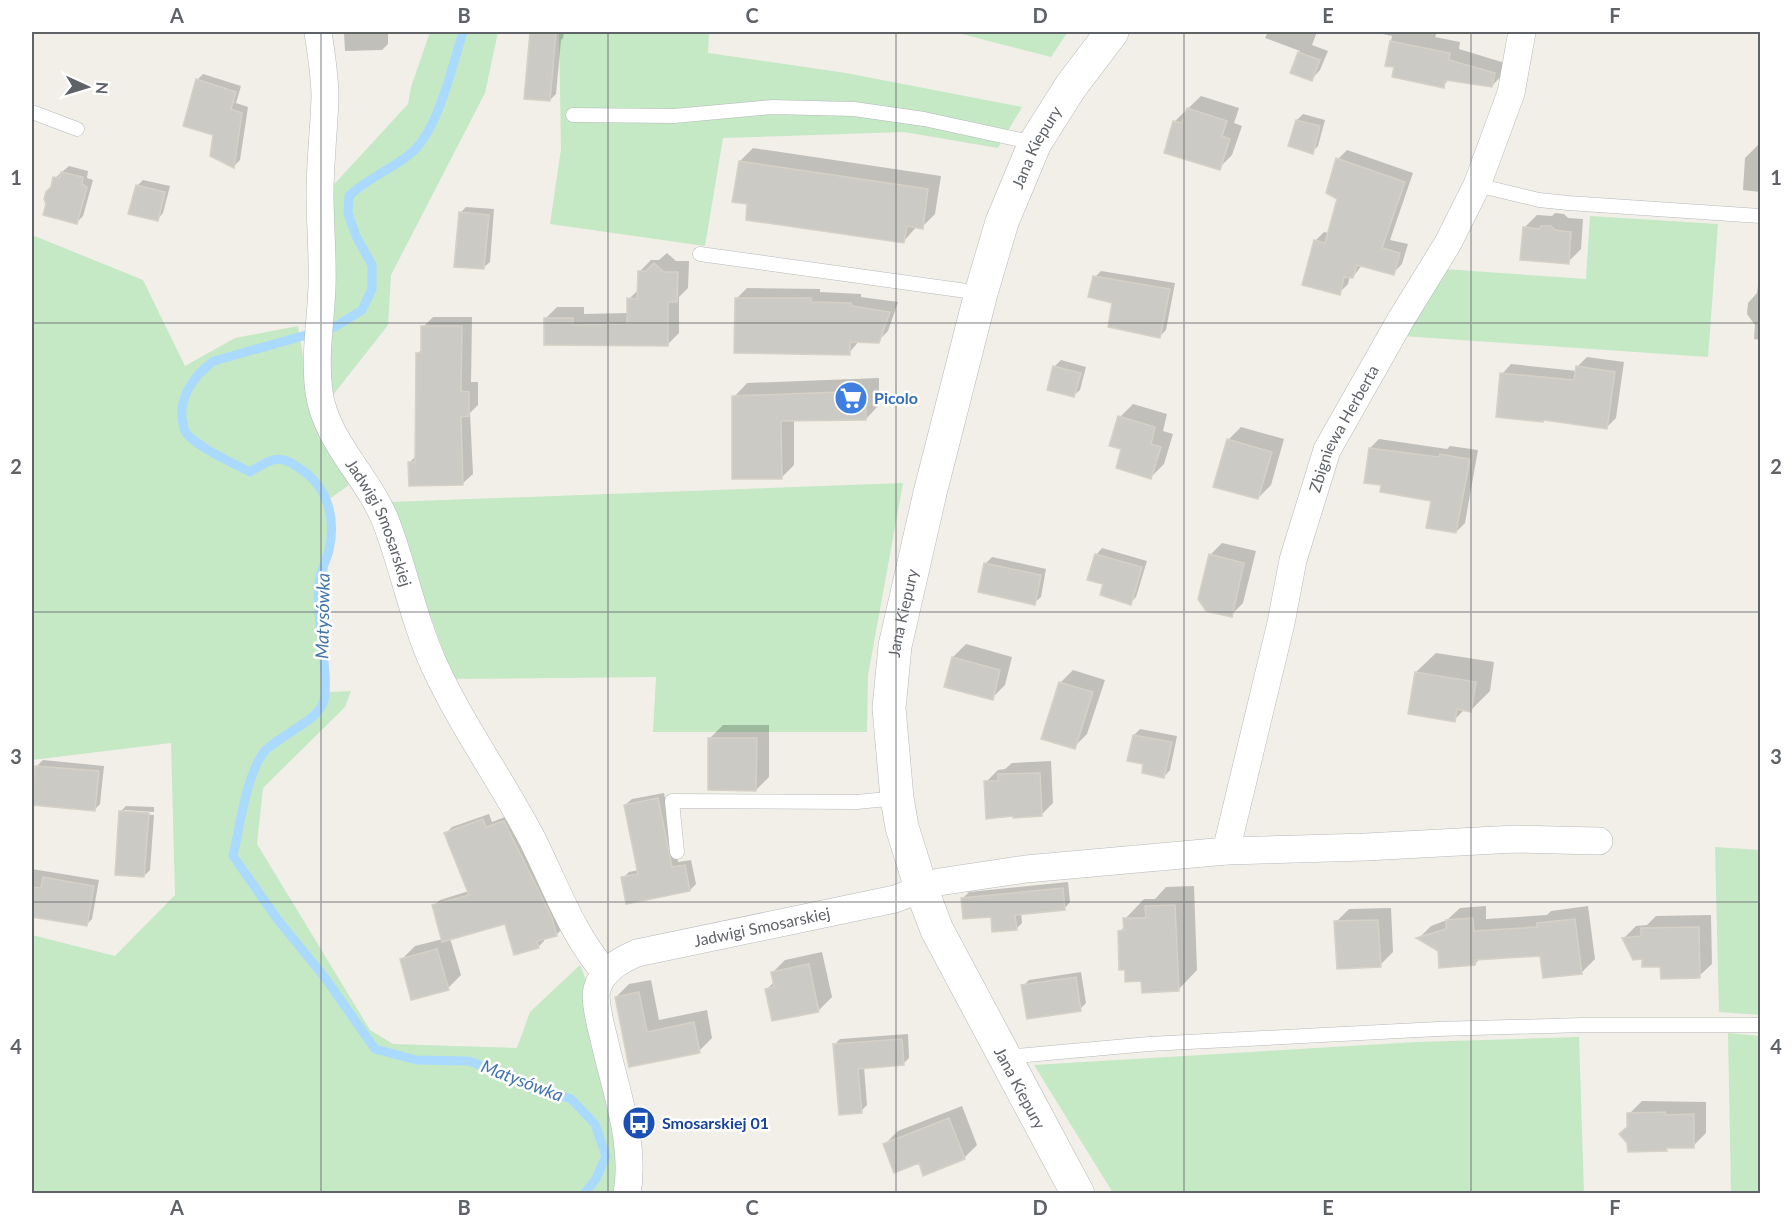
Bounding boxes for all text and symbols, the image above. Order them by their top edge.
text: A [169,3,184,27]
text: B [457,3,471,27]
text: C [745,3,759,27]
text: D [1032,3,1048,27]
text: E [1322,3,1334,27]
text: F [1609,3,1621,27]
north arrow [57,57,117,117]
text: N [93,81,112,95]
street label: Jana Kiepury [1007,102,1065,191]
text: 1 [10,165,22,189]
text: 1 [1770,165,1782,189]
street label: Zbigniewa Herberta [1305,362,1382,494]
supermarket icon: Picolo [833,380,869,416]
place label: Picolo [874,388,918,407]
text: 2 [10,454,22,478]
text: 2 [1770,454,1782,478]
street label: Jadwigi Smosarskiej [342,455,416,589]
street label: Jana Kiepury [884,566,922,658]
water label: Matysówka [310,573,334,659]
text: 3 [10,744,22,768]
text: 3 [1770,744,1782,768]
street label: Jadwigi Smosarskiej [692,903,832,950]
text: 4 [10,1034,22,1058]
text: 4 [1770,1034,1782,1058]
street label: Jana Kiepury [991,1043,1050,1133]
water label: Matysówka [478,1054,566,1106]
bus stop icon: Smosarskiej 01 [621,1105,657,1141]
place label: Smosarskiej 01 [662,1113,769,1132]
text: A [169,1195,184,1219]
text: B [457,1195,471,1219]
text: C [745,1195,759,1219]
text: D [1032,1195,1048,1219]
text: E [1322,1195,1334,1219]
text: F [1609,1195,1621,1219]

